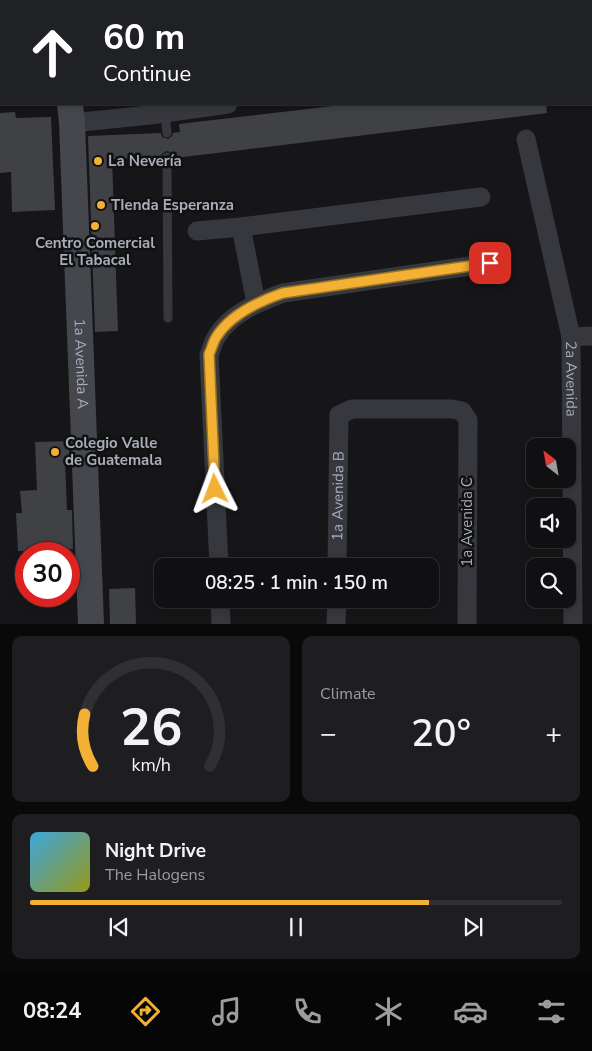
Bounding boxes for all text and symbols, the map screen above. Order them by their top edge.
text: 60 m [103,14,185,61]
icon: ahead [20,20,85,85]
text: Continue [103,59,191,89]
place label: La Nevería [108,151,182,171]
marker: La Nevería [92,155,104,167]
place label: TIenda Esperanza [111,195,234,215]
marker: TIenda Esperanza [95,199,107,211]
marker: Centro Comercial El Tabacal [89,220,101,232]
place label: Centro Comercial El Tabacal [35,233,155,270]
pin [469,242,511,284]
icon: arrive [476,249,504,277]
street label: 1a Avenida A [69,318,93,409]
street label: 2a Avenida [561,341,582,417]
place label: Colegio Valle de Guatemala [65,433,162,470]
north arrow [526,438,576,488]
map controls [526,438,576,608]
marker: Colegio Valle de Guatemala [49,446,61,458]
street label: 1a Avenida B [327,451,349,541]
position arrow [188,462,240,514]
street label: 1a Avenida C [457,477,477,567]
button: sound [526,498,576,548]
speed limit sign: 30 [15,542,80,607]
button: search [526,558,576,608]
text: 08:25 · 1 min · 150 m [205,570,388,596]
text: Climate [320,683,375,705]
text: 26 [120,692,182,763]
text: 20° [411,708,471,759]
text: − [320,715,337,753]
text: + [545,715,562,753]
text: km/h [131,753,171,777]
text: Night Drive [105,838,206,864]
text: The Halogens [105,864,205,886]
icon: previous [105,913,133,941]
icon: pause [282,913,310,941]
icon: next [459,913,487,941]
icon: directions [128,994,163,1029]
icon: music [209,994,244,1029]
icon: phone [290,994,325,1029]
icon: climate [371,994,406,1029]
icon: car [453,994,488,1029]
icon: filters [534,994,569,1029]
text: 08:24 [23,996,81,1026]

